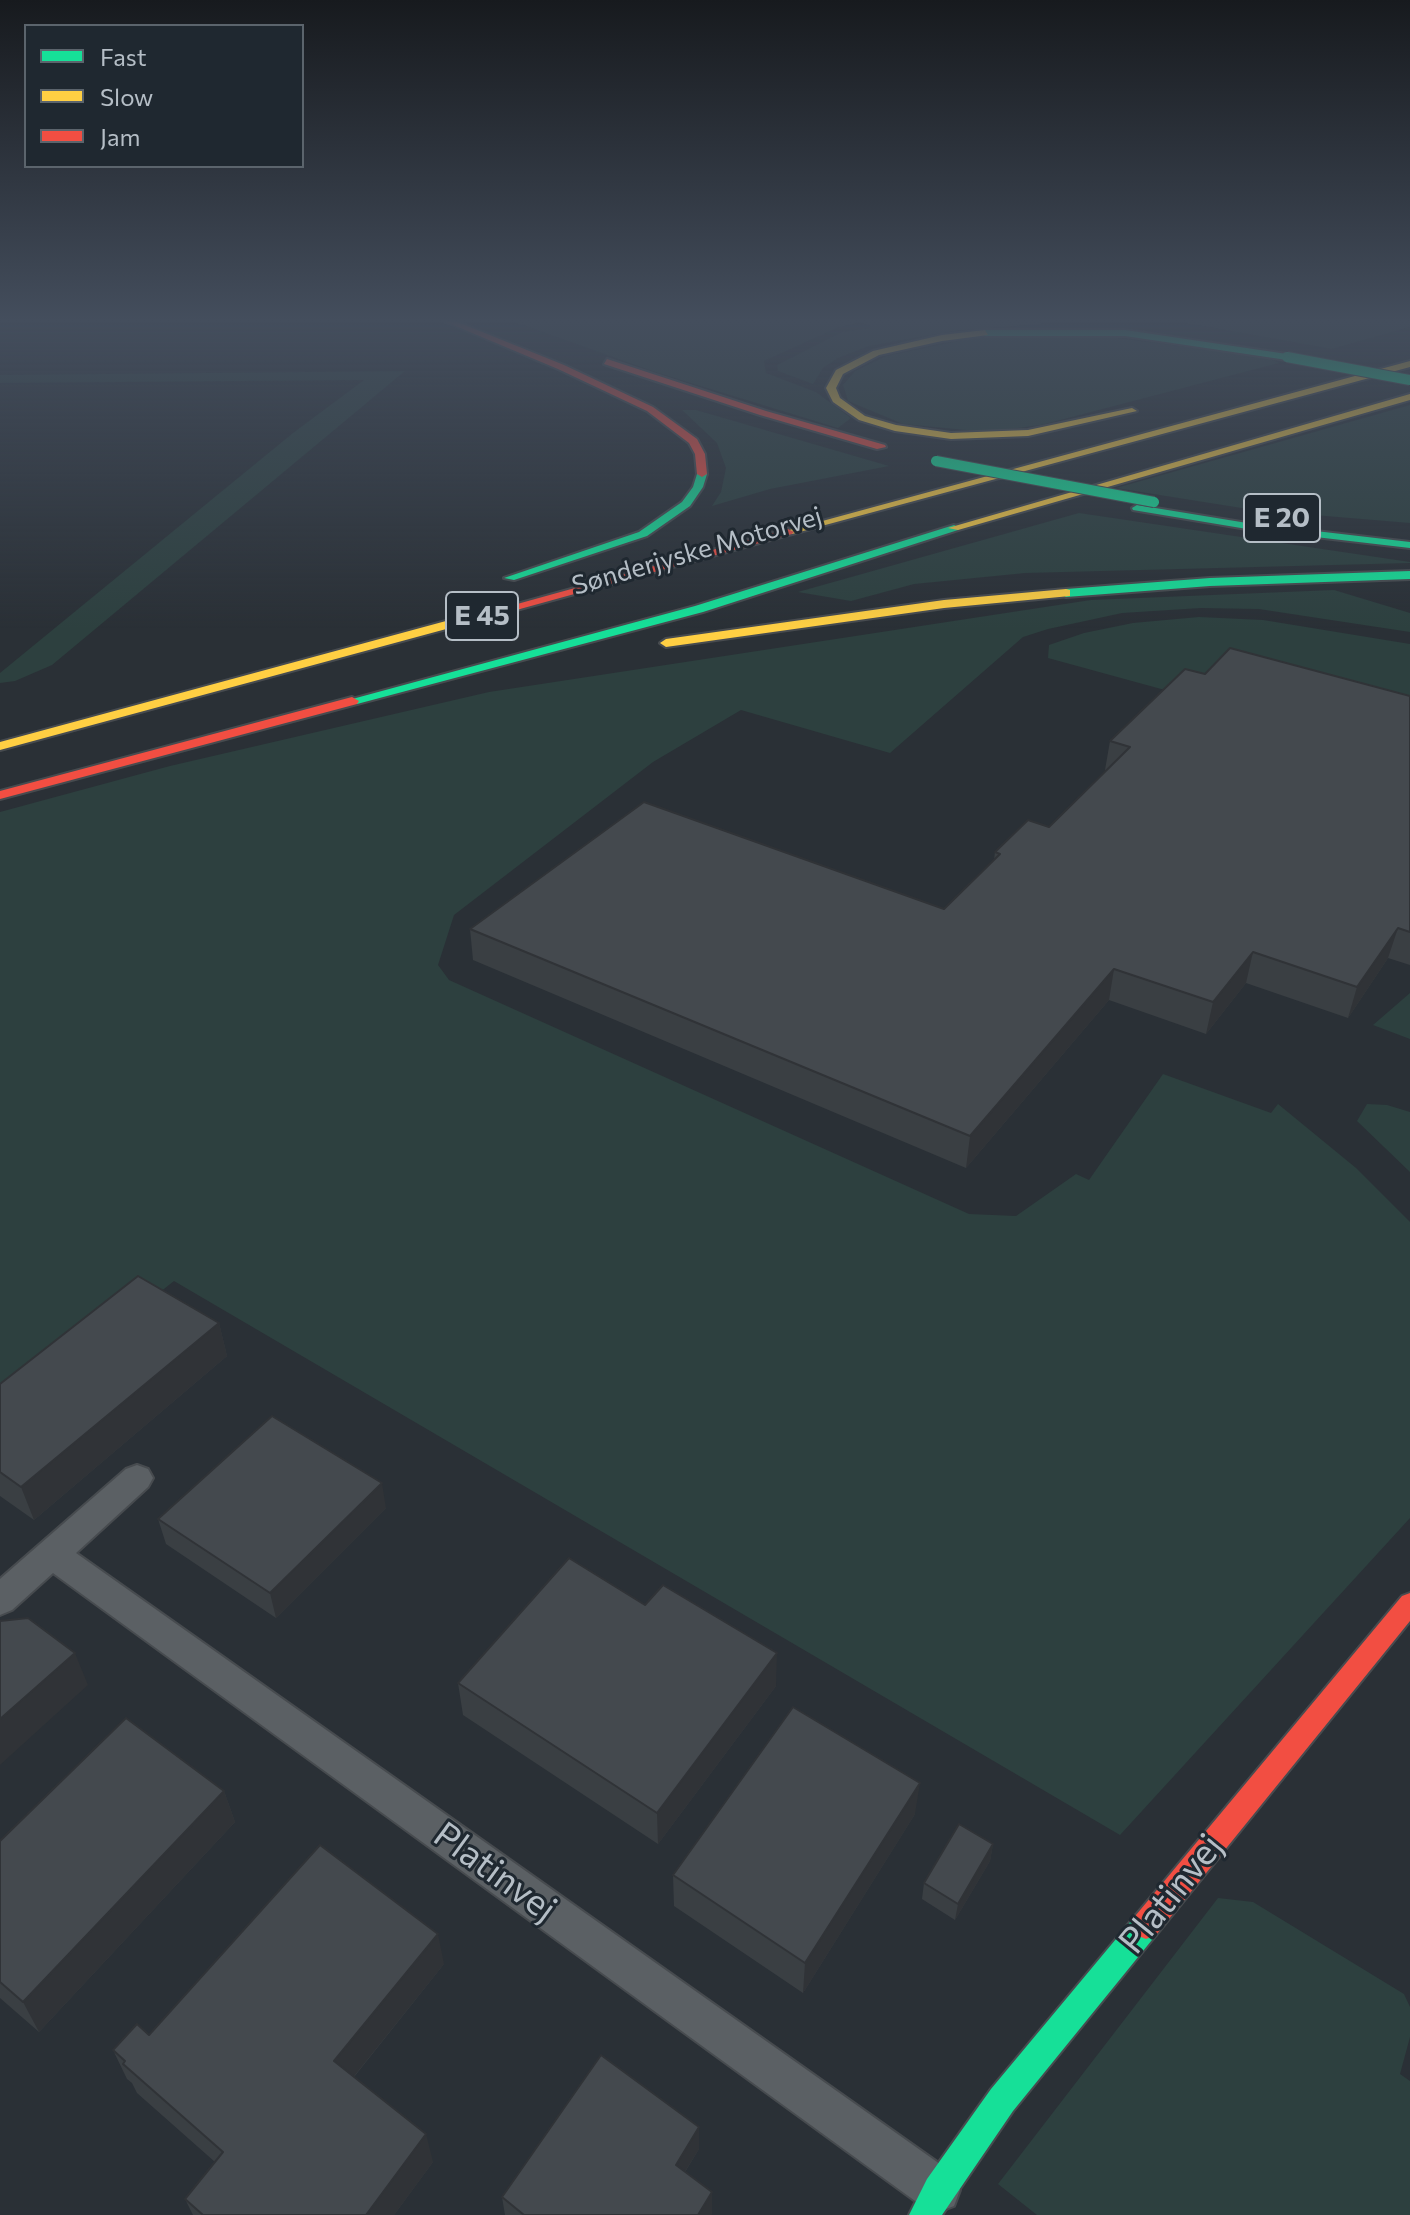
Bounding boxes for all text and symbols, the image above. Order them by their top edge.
legend [24,24,304,168]
text: Fast [100,42,147,71]
text: Slow [100,82,153,111]
text: Jam [100,122,140,151]
road number: E 20 [1244,494,1320,542]
street label: Sønderjyske Motorvej [568,500,826,602]
road number: E 45 [446,592,518,640]
street label: Platinvej [425,1813,565,1931]
street label: Platinvej [1110,1826,1232,1962]

